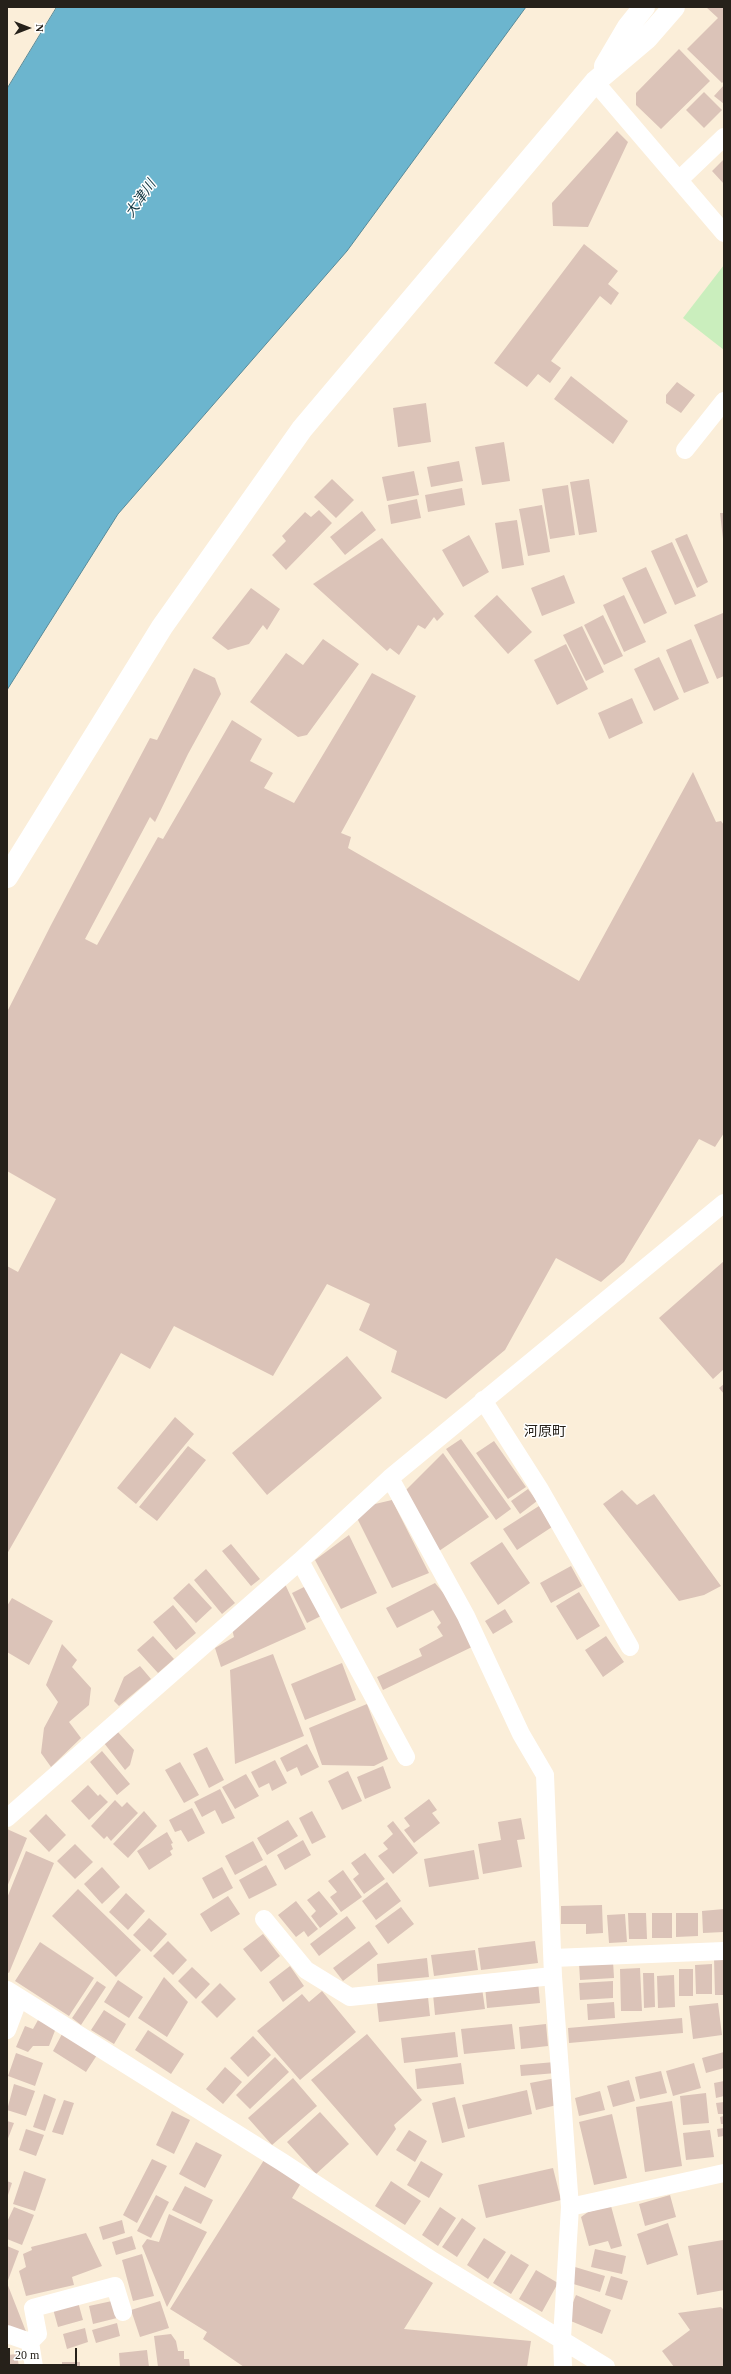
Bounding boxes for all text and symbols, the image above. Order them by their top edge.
north arrow [8,8,48,48]
text: N [34,24,46,32]
water label: 大津川 [122,177,160,221]
district label: 河原町 [524,1424,566,1440]
scale bar [10,2340,79,2366]
text: 20 m [15,2348,39,2362]

